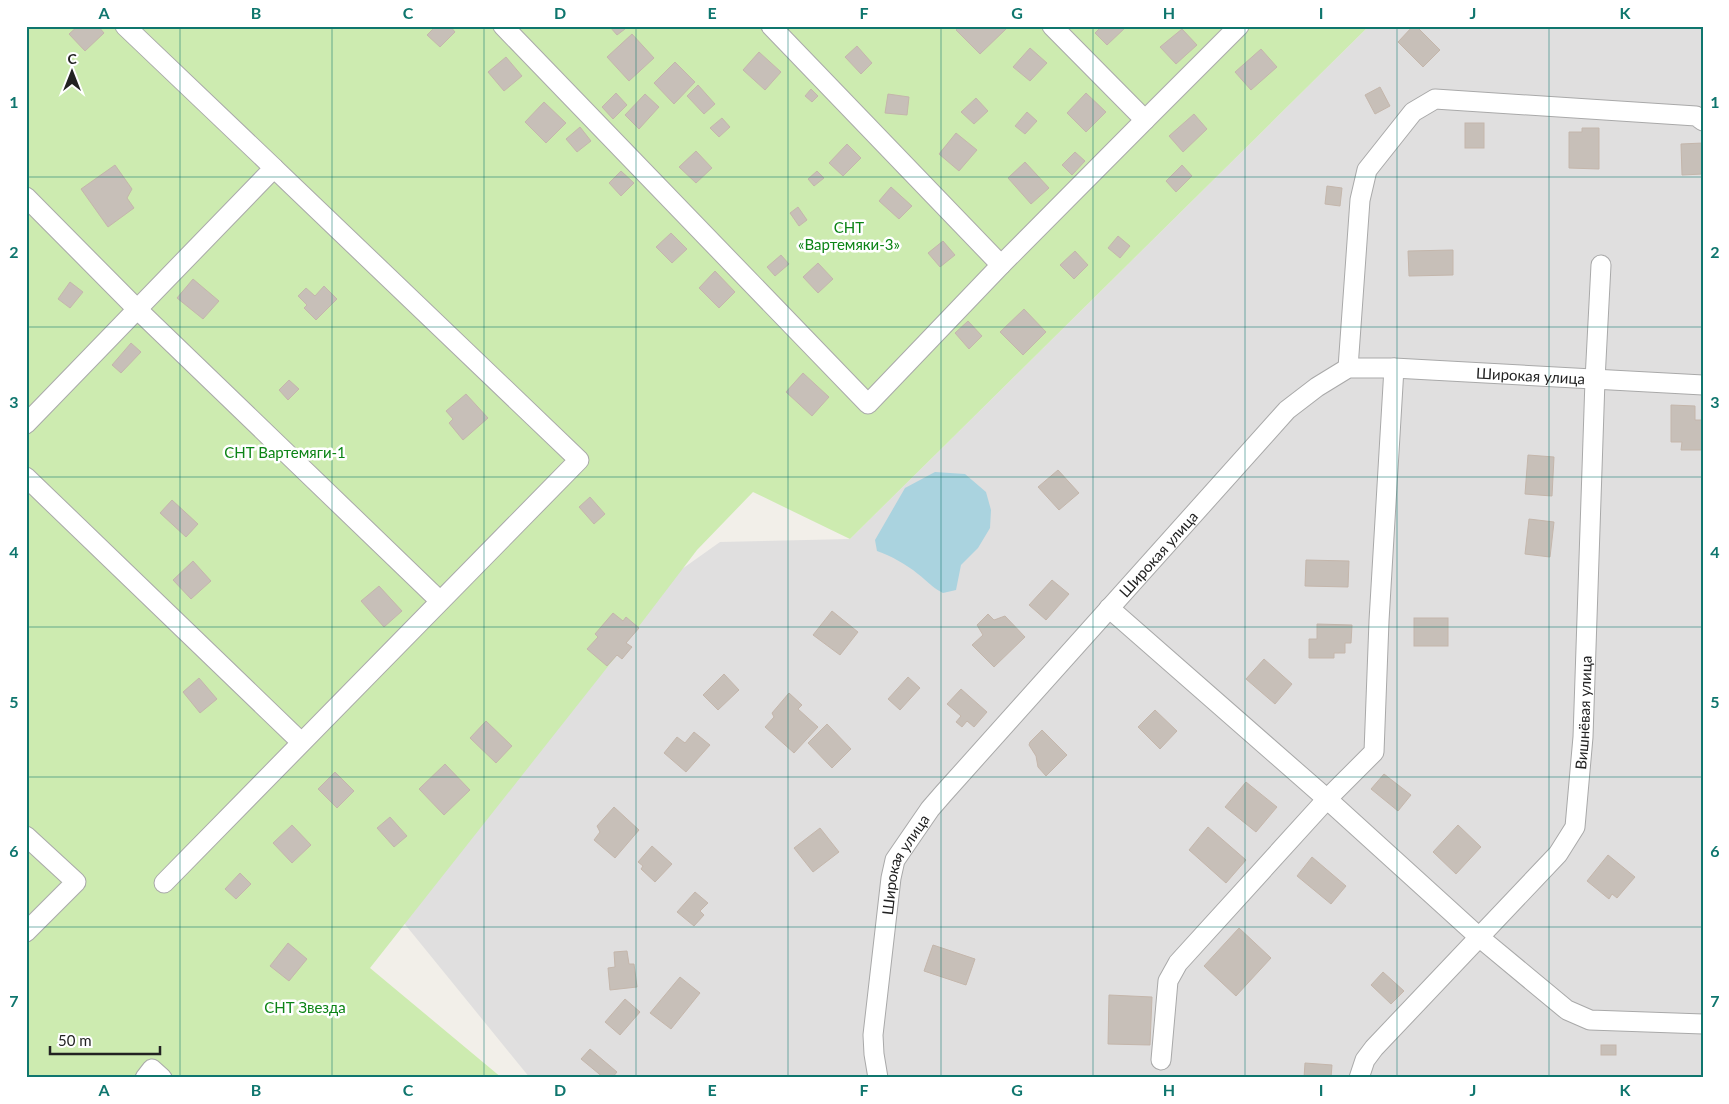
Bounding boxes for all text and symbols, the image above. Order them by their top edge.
text: A [97,3,110,22]
text: B [251,3,261,22]
text: C [403,3,414,22]
text: D [554,3,566,22]
text: E [707,3,717,22]
text: F [859,3,869,22]
text: G [1011,3,1023,22]
text: H [1163,3,1175,22]
text: I [1319,3,1323,22]
text: J [1470,3,1476,22]
text: K [1620,3,1632,22]
north arrow [48,48,98,98]
text: С [67,50,77,67]
text: 1 [9,92,19,111]
text: 1 [1710,92,1720,111]
park label: СНТ «Вартемяки-3» [798,218,900,253]
text: 2 [9,242,19,261]
text: 2 [1710,242,1720,261]
street label: Широкая улица [1476,364,1586,387]
text: 3 [9,392,19,411]
text: 3 [1710,392,1720,411]
park label: СНТ Вартемяги-1 [224,443,346,461]
street label: Широкая улица [1115,507,1201,600]
text: 4 [9,542,19,561]
text: 4 [1710,542,1720,561]
street label: Вишнёвая улица [1571,655,1595,770]
text: 5 [9,692,19,711]
text: 5 [1710,692,1720,711]
street label: Широкая улица [878,811,933,916]
text: 6 [9,841,19,860]
text: 6 [1710,841,1720,860]
text: 7 [9,991,19,1010]
text: 7 [1710,991,1720,1010]
park label: СНТ Звезда [264,998,346,1016]
scale bar [50,1024,160,1056]
text: 50 m [58,1031,92,1049]
text: A [97,1080,110,1099]
text: B [251,1080,261,1099]
text: C [403,1080,414,1099]
text: D [554,1080,566,1099]
text: E [707,1080,717,1099]
text: F [859,1080,869,1099]
text: G [1011,1080,1023,1099]
text: H [1163,1080,1175,1099]
text: I [1319,1080,1323,1099]
text: J [1470,1080,1476,1099]
text: K [1620,1080,1632,1099]

